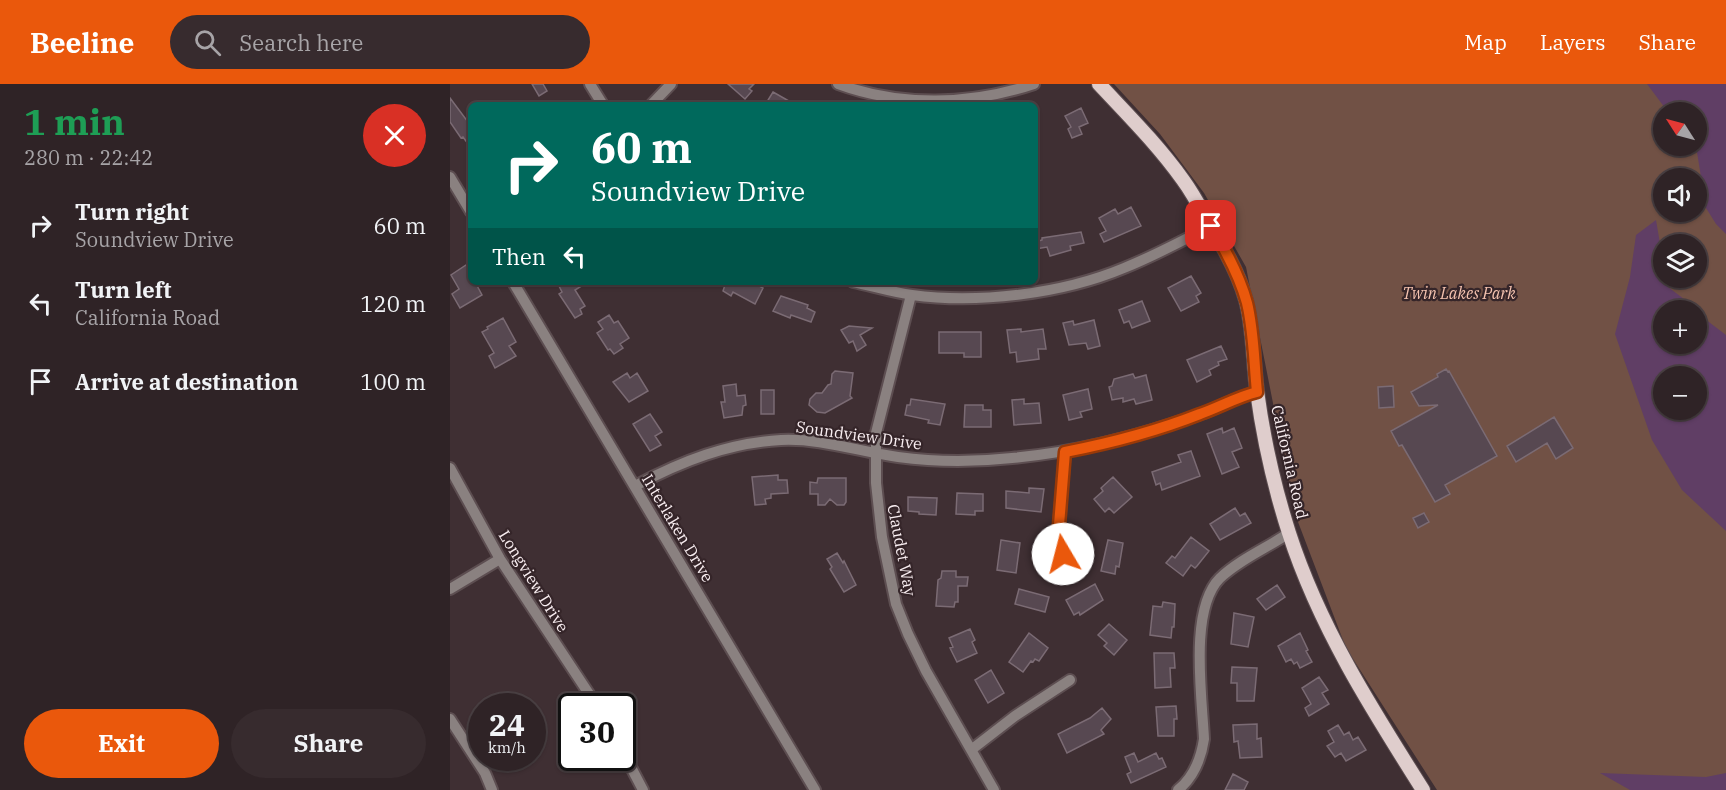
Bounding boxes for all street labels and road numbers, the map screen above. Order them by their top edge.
street label: California Road [1267,403,1313,521]
street label: Soundview Drive [795,416,923,454]
street label: Interlaken Drive [638,470,718,586]
street label: Claudet Way [883,502,921,598]
street label: Longview Drive [495,526,573,636]

